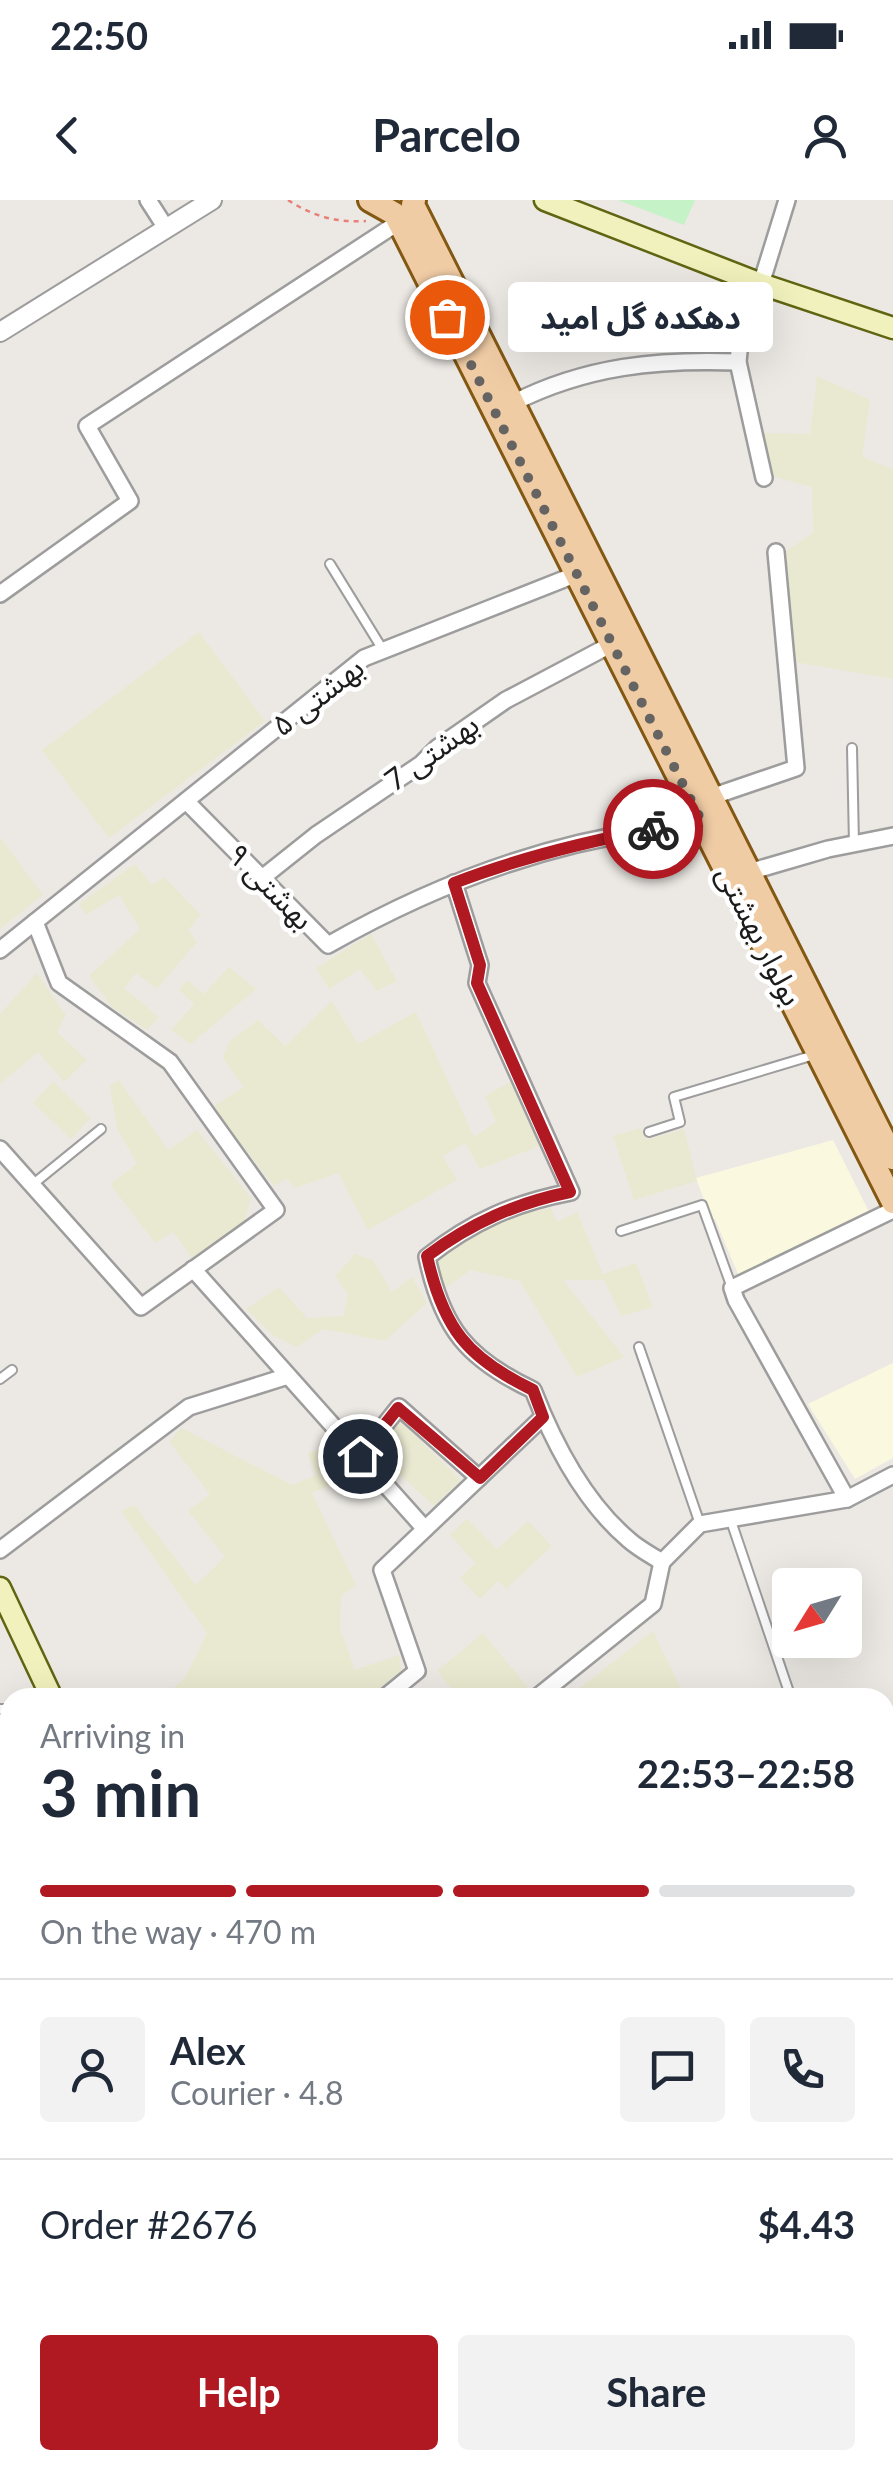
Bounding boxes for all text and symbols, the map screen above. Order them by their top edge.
text: 22:50 [50,12,148,58]
icon: back [40,108,95,163]
text: Parcelo [372,108,521,162]
icon: person [798,108,853,163]
pin [405,275,490,360]
callout: دهکده گل امید [507,282,772,352]
icon: bag [420,290,475,345]
text: دهکده گل امید [540,297,741,336]
street label: بهشتی ۵ [264,648,371,743]
street label: بهشتی 7 [377,705,485,798]
courier [603,779,703,879]
icon: bike [626,802,681,857]
street label: بهشتی ۹ [220,835,322,937]
street label: بولوار بهشتی [709,859,811,1011]
pin [318,1414,403,1499]
icon: home [333,1429,388,1484]
north arrow [772,1568,862,1658]
map controls [772,1568,862,1658]
text: Arriving in [40,1716,185,1755]
text: 22:53–22:58 [637,1750,855,1796]
text: 3 min [40,1753,201,1831]
text: On the way · 470 m [40,1912,316,1951]
button: person [40,2017,145,2122]
button: chat [620,2017,725,2122]
button: phone [750,2017,855,2122]
text: Alex [170,2027,246,2073]
text: Courier · 4.8 [170,2073,344,2112]
text: Order #2676 [40,2201,257,2247]
text: $4.43 [758,2201,855,2247]
button: Help [40,2335,438,2450]
button: Share [458,2335,855,2450]

